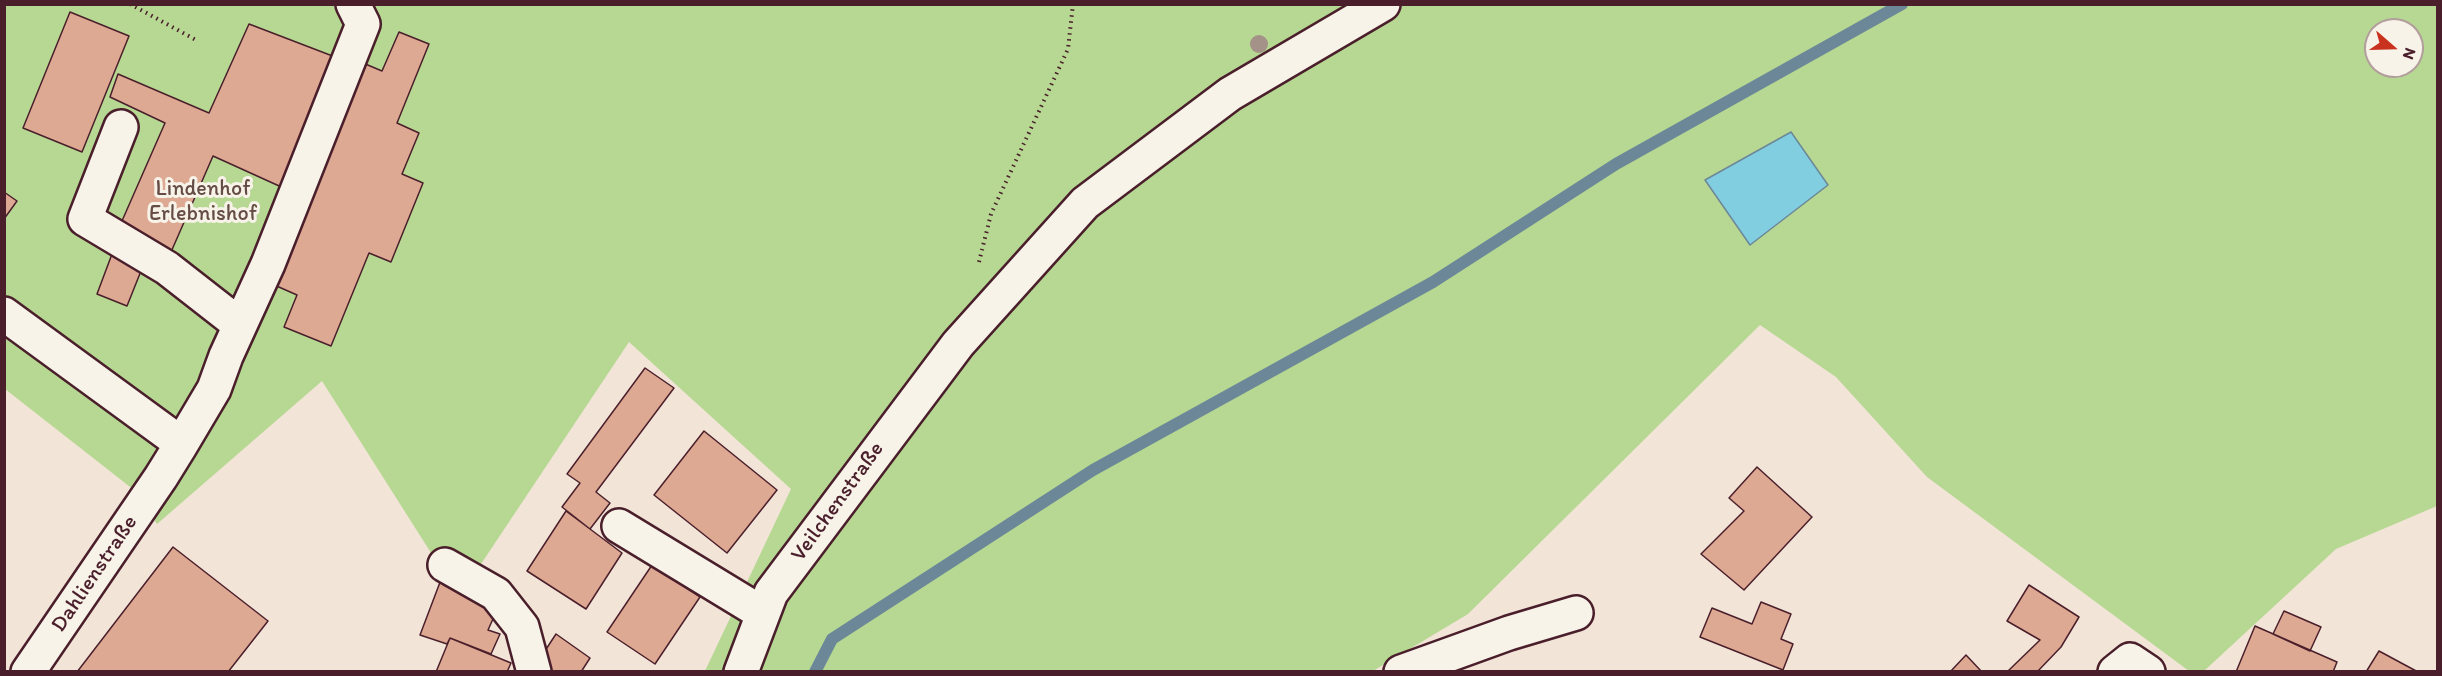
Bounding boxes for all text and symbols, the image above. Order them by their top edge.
north arrow [2364,18,2424,78]
text: N [2399,45,2420,62]
park label: Lindenhof Erlebnishof [149,176,257,228]
street label: Veilchenstraße [786,437,890,567]
street label: Dahlienstraße [46,511,144,637]

